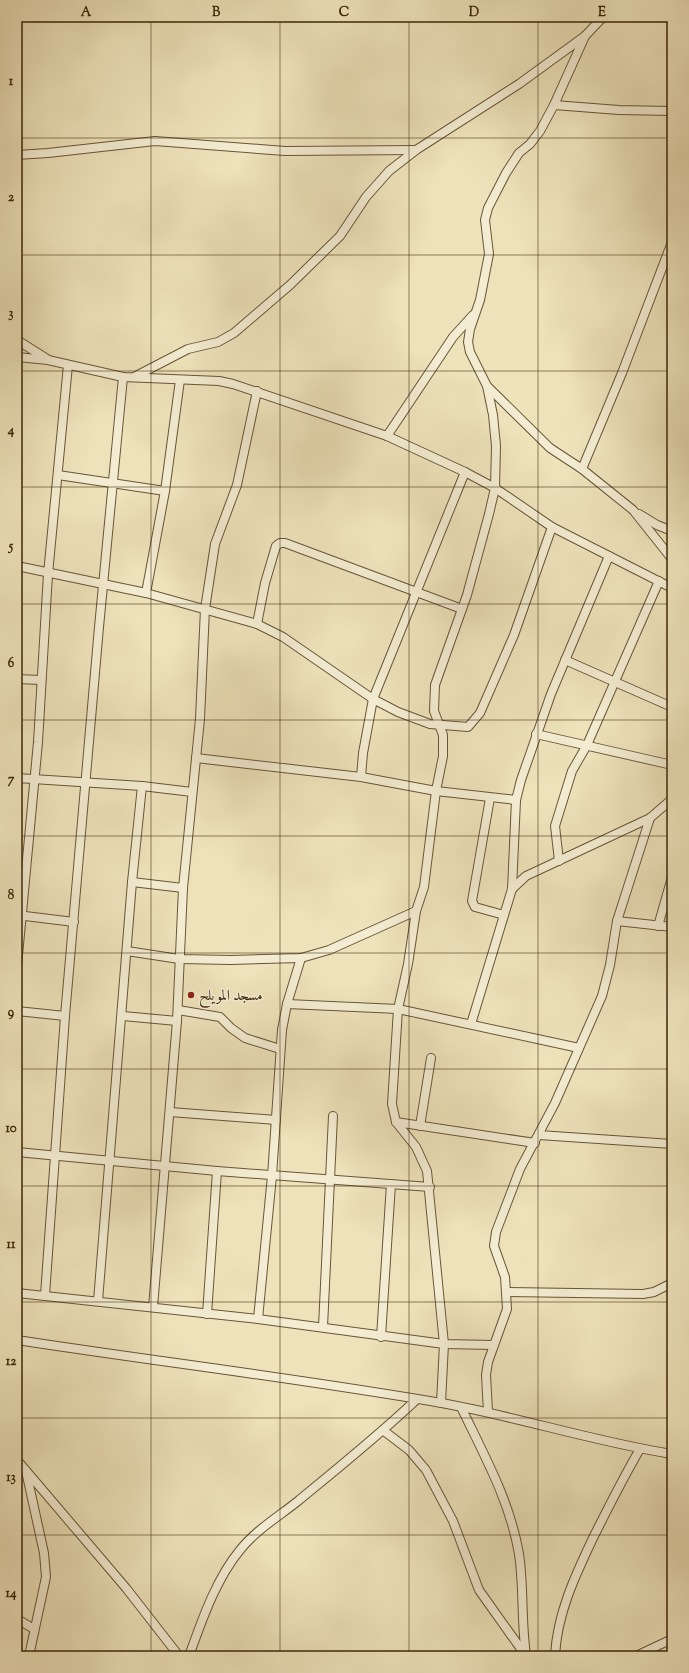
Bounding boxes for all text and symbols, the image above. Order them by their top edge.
text: A [81,4,92,22]
text: B [212,4,221,22]
text: C [339,4,349,22]
text: D [469,4,479,22]
text: E [598,4,606,22]
text: 1 [9,73,14,91]
text: 2 [8,189,15,207]
text: 3 [8,305,14,323]
text: 4 [7,422,15,440]
text: 5 [8,538,14,556]
text: 6 [8,655,15,673]
text: 7 [8,771,15,789]
text: 8 [8,887,15,905]
place label: مسجد المويلح [199,986,263,1009]
marker: مسجد المويلح [186,990,196,1000]
text: 9 [8,1004,15,1022]
text: 10 [5,1120,17,1138]
text: 11 [7,1236,16,1254]
text: 12 [6,1353,17,1371]
text: 13 [6,1469,16,1487]
text: 14 [6,1585,17,1603]

